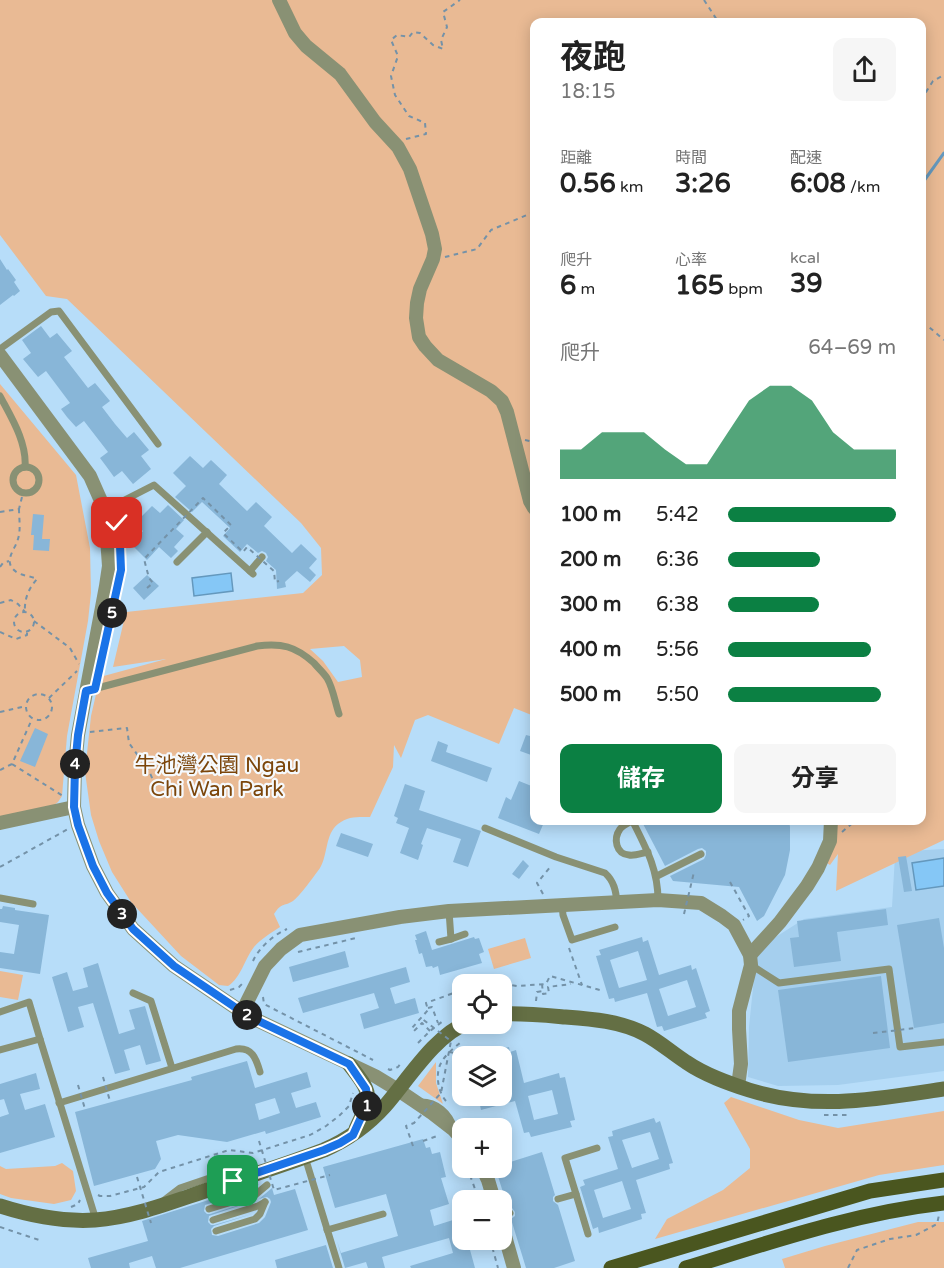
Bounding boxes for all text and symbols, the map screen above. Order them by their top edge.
text: 夜跑 [560,38,626,77]
button: share [833,38,896,101]
text: 18:15 [560,80,615,104]
text: 距離 [560,148,592,168]
text: 時間 [675,148,707,168]
text: 配速 [790,148,822,168]
text: 0.56 [560,168,616,199]
text: 3:26 [675,168,731,199]
text: 6:08 [790,168,846,199]
text: km [616,177,643,197]
text: /km [846,177,880,197]
text: kcal [790,248,820,268]
text: 爬升 [560,250,592,270]
text: 心率 [675,250,707,270]
text: 39 [790,268,823,299]
text: 6 [560,270,576,301]
text: 165 [675,270,724,301]
text: m [576,279,595,299]
text: bpm [724,279,763,299]
text: 64–69 m [808,336,896,360]
text: 爬升 [560,341,600,365]
pin [91,497,142,548]
text: 100 m [560,503,621,527]
text: 5:42 [656,503,699,527]
icon: check [100,506,133,539]
text: 200 m [560,548,621,572]
text: 6:36 [656,548,699,572]
text: 300 m [560,593,621,617]
text: 6:38 [656,593,699,617]
pin: 5 [97,598,127,628]
text: 5 [107,603,117,623]
text: 400 m [560,638,621,662]
text: 5:56 [656,638,699,662]
text: 500 m [560,683,621,707]
text: 5:50 [656,683,699,707]
button: 儲存 [560,744,722,813]
button: 分享 [734,744,896,813]
pin: 4 [60,749,90,779]
park label: 牛池灣公園 Ngau Chi Wan Park [135,753,299,802]
text: 4 [70,754,80,774]
pin: 3 [107,899,137,929]
text: 3 [117,904,127,924]
map controls [452,974,512,1250]
button: locate [452,974,512,1034]
pin: 2 [232,1000,262,1030]
text: 2 [242,1005,252,1025]
button: layers [452,1046,512,1106]
pin: 1 [352,1091,382,1121]
text: 1 [362,1096,372,1116]
button: + [452,1118,512,1178]
pin [207,1155,258,1206]
icon: arrive [216,1164,249,1197]
button: − [452,1190,512,1250]

